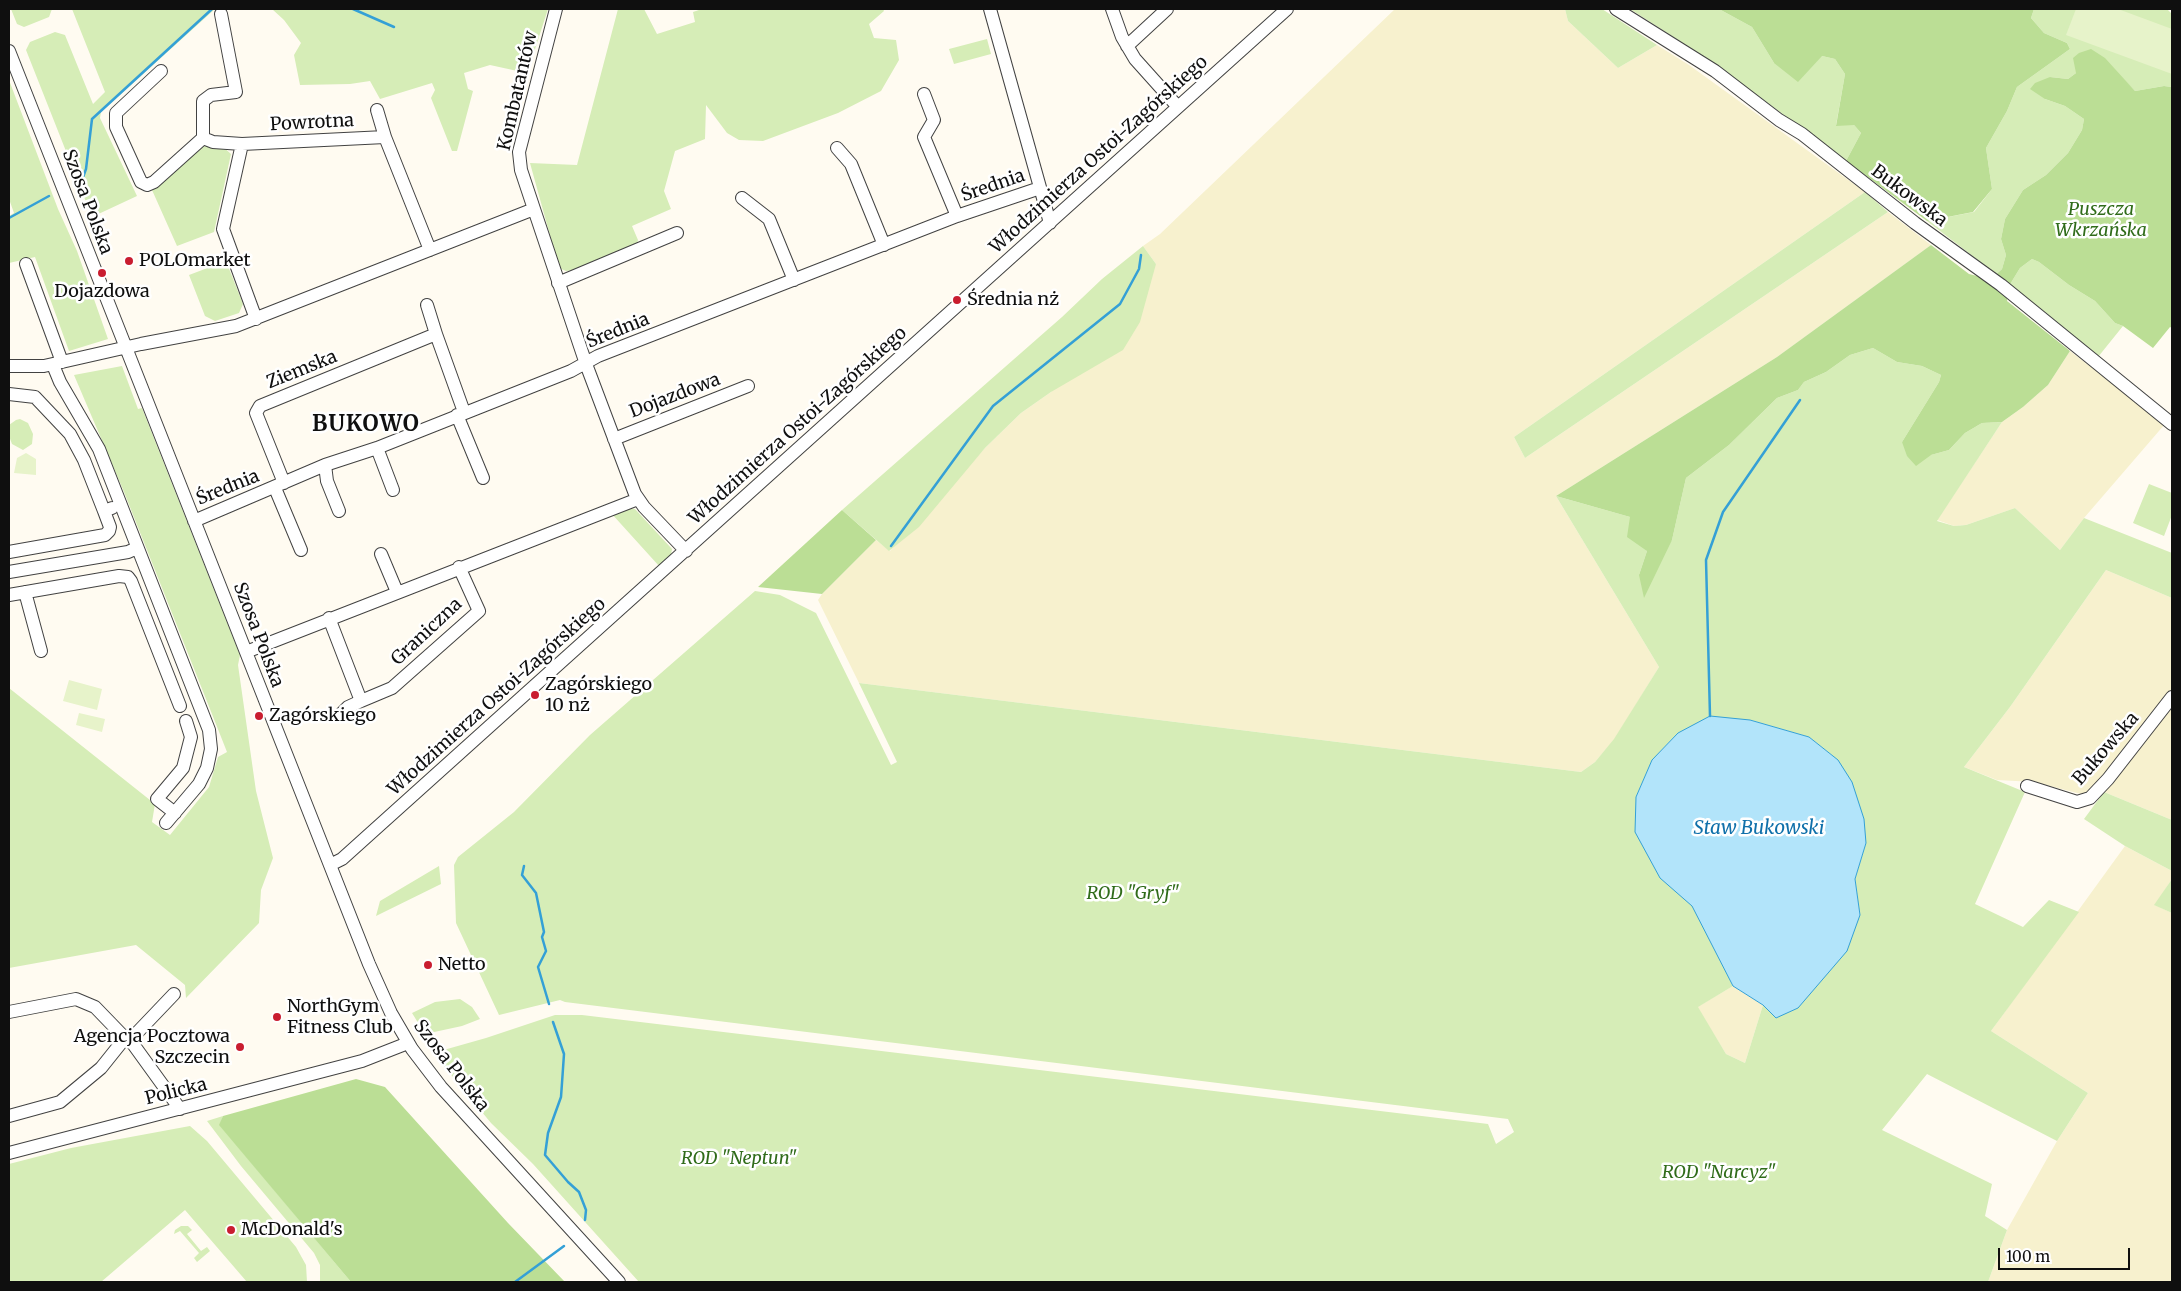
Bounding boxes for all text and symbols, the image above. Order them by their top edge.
street label: Kombatantów [494,29,542,153]
street label: Włodzimierza Ostoi-Zagórskiego [986,51,1212,259]
street label: Powrotna [269,110,355,136]
street label: Szosa Polska [57,147,117,257]
street label: Bukowska [1867,160,1951,232]
street label: Średnia [958,165,1028,207]
park label: Puszcza Wkrzańska [2055,199,2147,242]
place label: POLOmarket [139,250,250,272]
marker: POLOmarket [123,255,135,267]
marker: Dojazdowa [96,267,108,279]
place label: Dojazdowa [54,281,150,303]
place label: Średnia nż [967,289,1059,311]
marker: Średnia nż [951,294,963,306]
street label: Średnia [583,309,653,353]
street label: Włodzimierza Ostoi-Zagórskiego [685,322,911,530]
street label: Ziemska [264,346,340,394]
street label: Dojazdowa [627,369,723,423]
district label: BUKOWO [311,412,421,438]
street label: Średnia [193,466,263,510]
street label: Szosa Polska [228,580,288,690]
street label: Włodzimierza Ostoi-Zagórskiego [384,593,610,801]
street label: Graniczna [387,594,467,670]
place label: Zagórskiego 10 nż [545,674,652,716]
marker: Zagórskiego 10 nż [529,689,541,701]
place label: Zagórskiego [269,705,376,727]
street label: Bukowska [2068,708,2144,790]
marker: Zagórskiego [253,710,265,722]
water label: Staw Bukowski [1694,818,1824,840]
park label: ROD "Gryf" [1086,883,1180,905]
place label: Netto [438,954,485,976]
marker: Netto [422,959,434,971]
place label: NorthGym Fitness Club [287,996,393,1038]
marker: NorthGym Fitness Club [271,1011,283,1023]
street label: Szosa Polska [408,1016,494,1116]
place label: Agencja Pocztowa Szczecin [74,1026,230,1068]
marker: Agencja Pocztowa Szczecin [234,1041,246,1053]
street label: Policka [143,1074,209,1110]
park label: ROD "Neptun" [681,1148,797,1170]
park label: ROD "Narcyz" [1662,1162,1776,1184]
place label: McDonald's [241,1219,343,1241]
marker: McDonald's [225,1224,237,1236]
scale bar [2001,1238,2134,1270]
text: 100 m [2006,1247,2050,1266]

